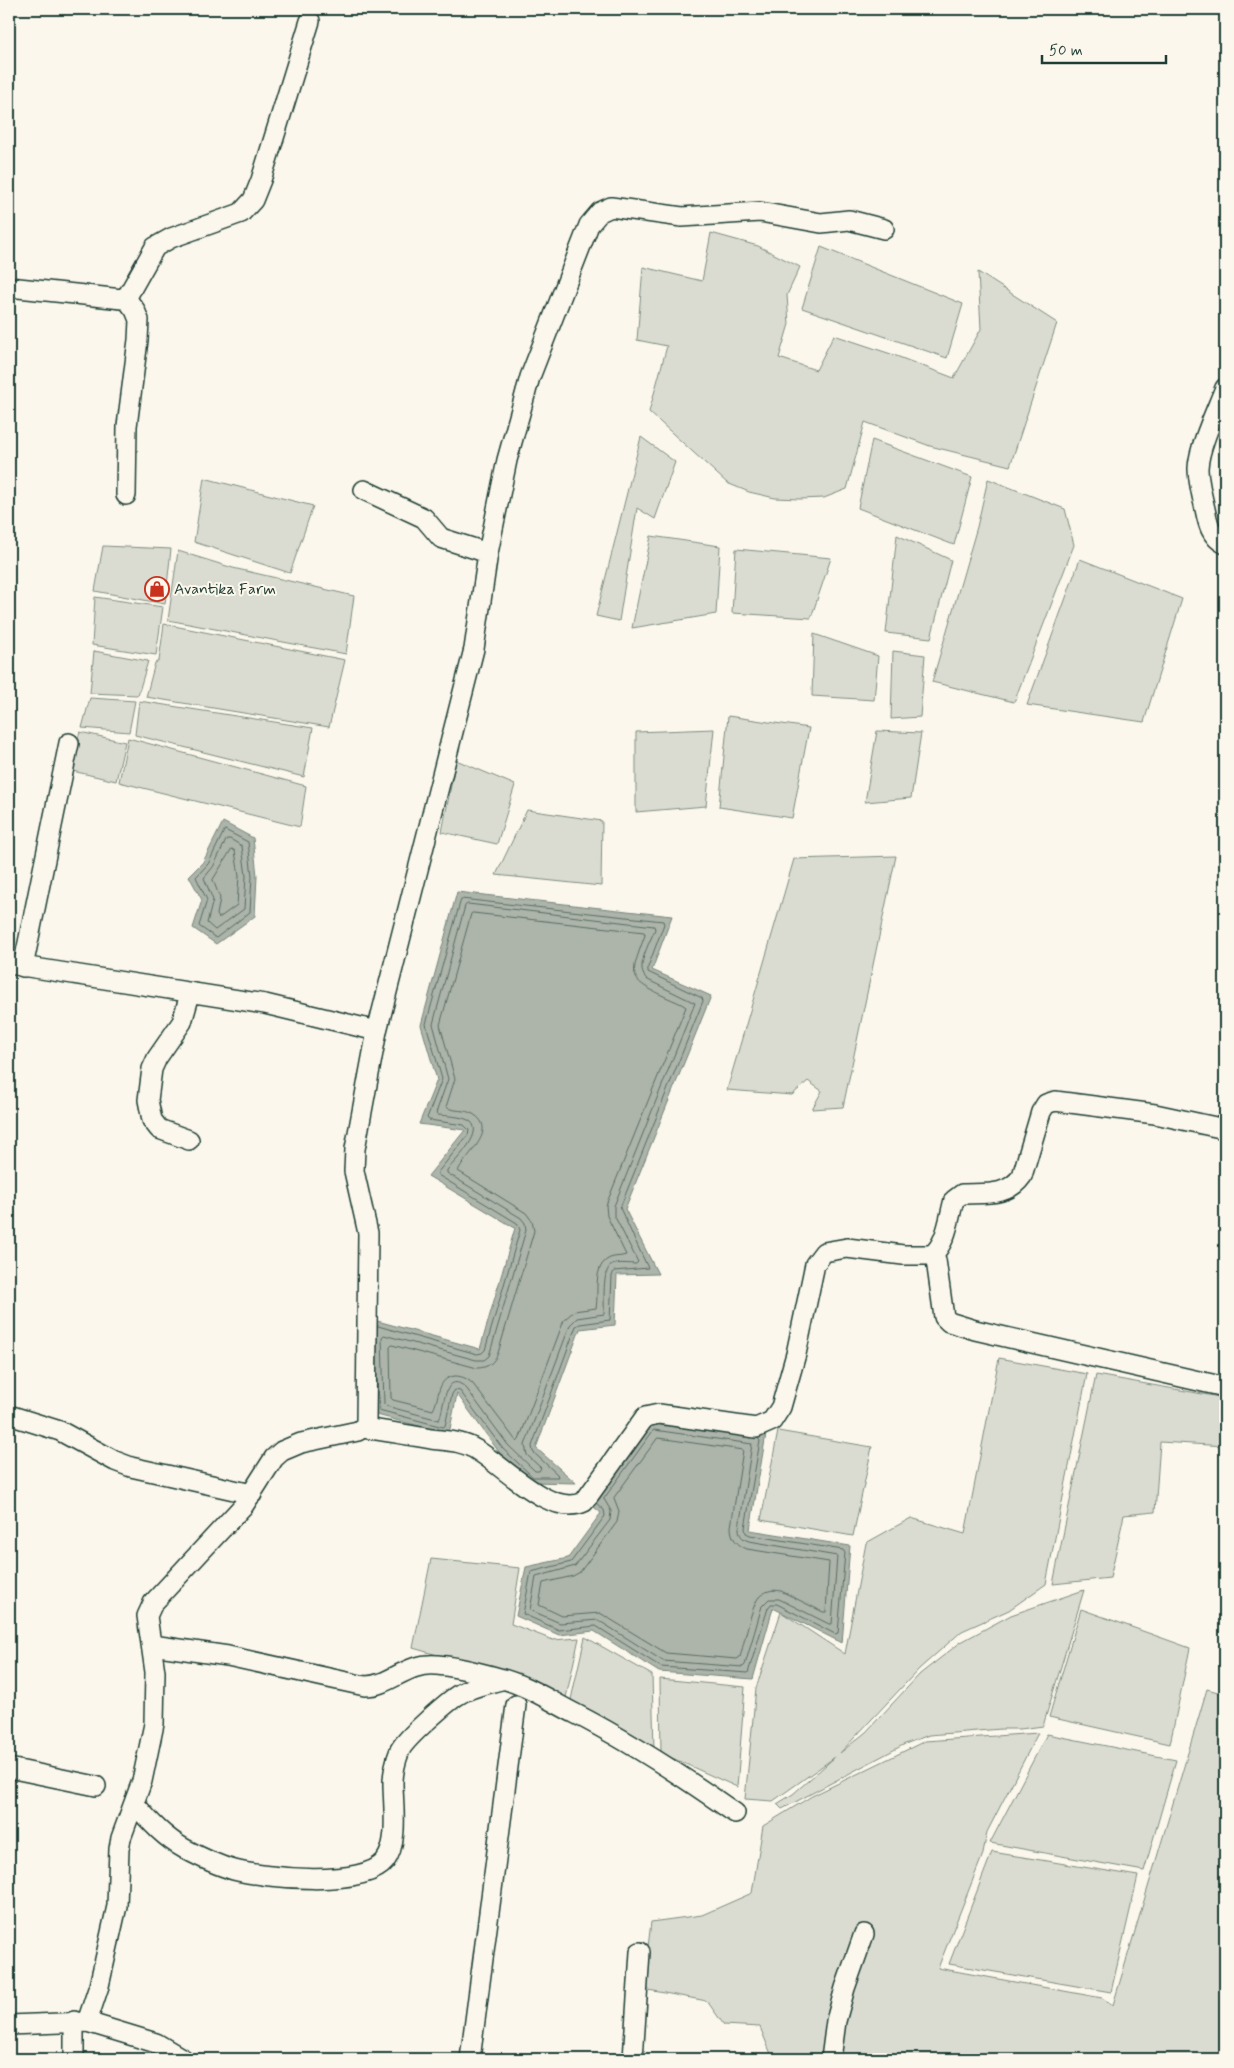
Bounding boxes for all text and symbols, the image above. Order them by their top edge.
scale bar [1042,32,1165,64]
text: 50 m [1049,41,1083,61]
shop icon: Avantika Farm [144,576,170,602]
place label: Avantika Farm [174,579,276,600]

